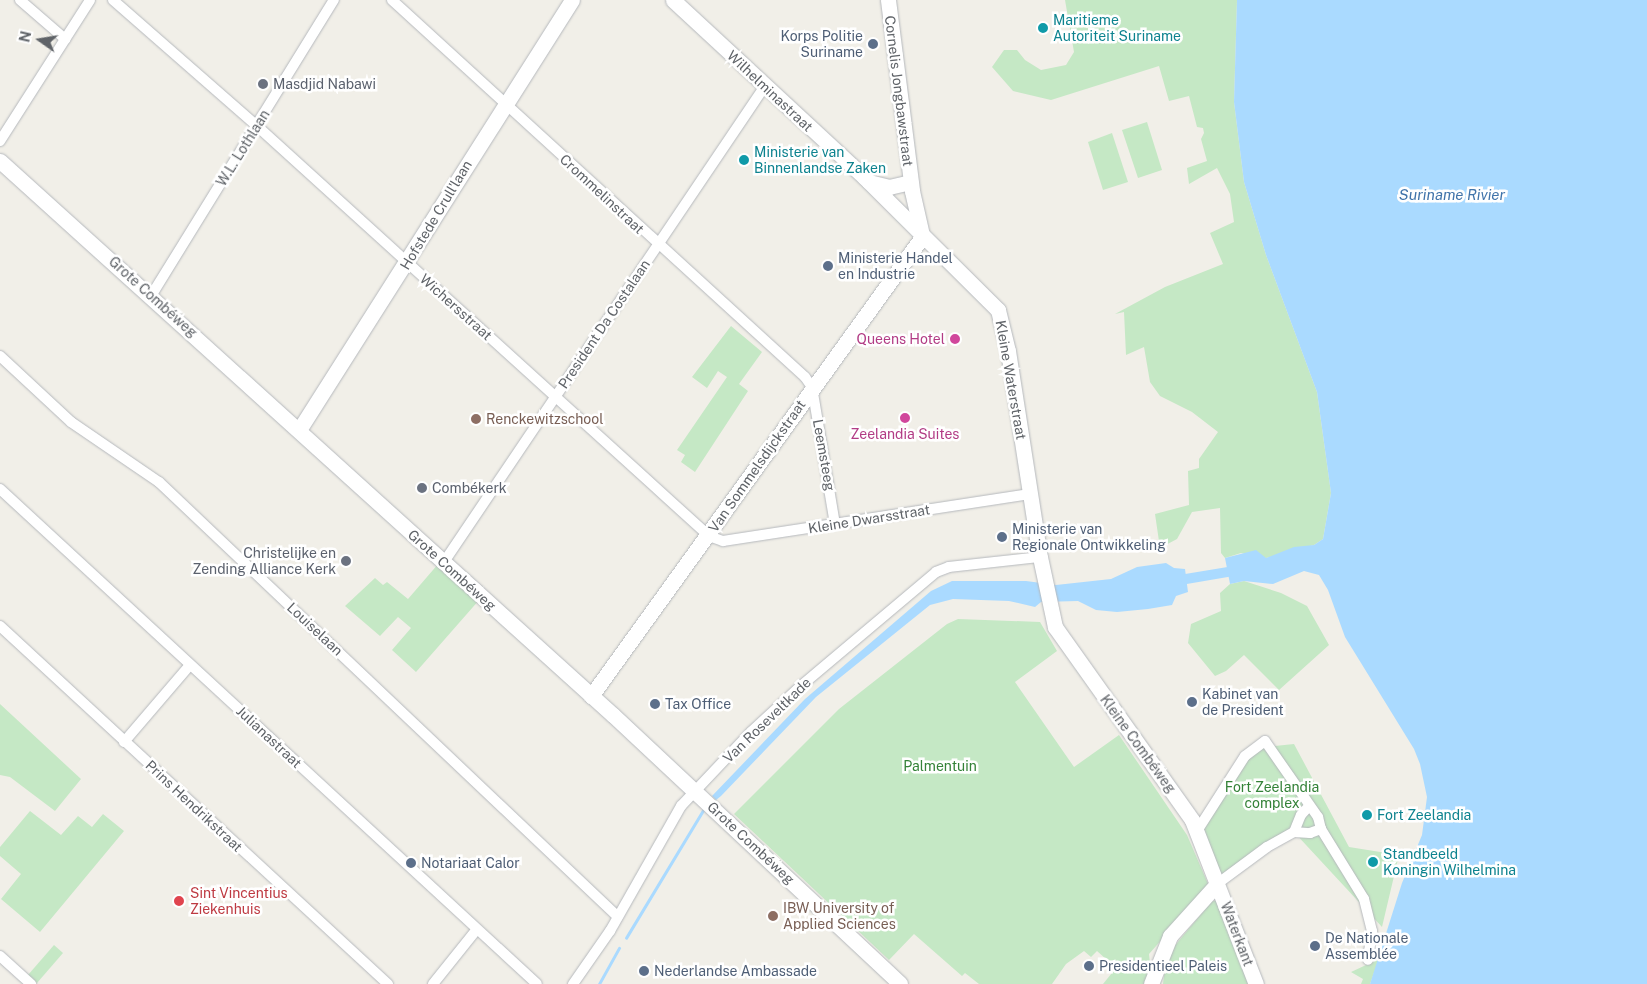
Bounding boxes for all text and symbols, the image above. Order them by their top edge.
place label: Maritieme Autoriteit Suriname [1053,12,1181,44]
north arrow [15,15,65,65]
street label: Cornelis Jongbawstraat [881,15,917,167]
marker: Maritieme Autoriteit Suriname [1037,22,1049,34]
place label: Korps Politie Suriname [780,28,863,60]
text: N [16,29,34,44]
marker: Korps Politie Suriname [867,38,879,50]
street label: Wilhelminastraat [724,47,816,135]
place label: Masdjid Nabawi [273,76,376,92]
marker: Masdjid Nabawi [257,78,269,90]
street label: W.L. Lothlaan [213,107,273,189]
place label: Ministerie van Binnenlandse Zaken [754,144,886,176]
street label: Crommelinstraat [556,151,648,237]
marker: Ministerie van Binnenlandse Zaken [738,154,750,166]
street label: Hofstede Crull'laan [397,157,475,273]
water label: Suriname Rivier [1399,186,1505,204]
place label: Ministerie Handel en Industrie [838,250,953,282]
street label: Grote Combéweg [105,253,201,341]
street label: President Da Costalaan [555,256,653,392]
marker: Ministerie Handel en Industrie [822,260,834,272]
street label: Wichersstraat [417,270,495,344]
street label: Kleine Waterstraat [992,319,1030,441]
place label: Queens Hotel [856,331,945,347]
marker: Queens Hotel [949,333,961,345]
street label: Van Sommelsdijckstraat [705,397,809,535]
place label: Renckewitzschool [486,411,603,427]
marker: Zeelandia Suites [899,412,911,424]
marker: Renckewitzschool [470,413,482,425]
street label: Leemsteeg [809,418,839,492]
place label: Zeelandia Suites [851,426,959,442]
place label: Combékerk [432,480,507,496]
marker: Combékerk [416,482,428,494]
street label: Kleine Dwarsstraat [807,501,931,537]
place label: Ministerie van Regionale Ontwikkeling [1012,521,1166,554]
street label: Grote Combéweg [404,526,500,614]
marker: Ministerie van Regionale Ontwikkeling [996,531,1008,543]
place label: Christelijke en Zending Alliance Kerk [192,545,336,578]
marker: Christelijke en Zending Alliance Kerk [340,555,352,567]
street label: Louiselaan [284,599,346,659]
street label: Van Roseveltkade [720,674,814,766]
place label: Kabinet van de President [1202,686,1284,719]
street label: Kleine Combéweg [1097,692,1179,796]
place label: Tax Office [665,696,731,712]
marker: Kabinet van de President [1186,696,1198,708]
marker: Tax Office [649,698,661,710]
street label: Julianastraat [233,703,305,771]
street label: Prins Hendrikstraat [142,757,246,855]
park label: Palmentuin [903,758,977,774]
park label: Fort Zeelandia complex [1225,779,1319,812]
street label: Grote Combéweg [704,798,798,888]
place label: Fort Zeelandia [1377,807,1471,823]
marker: Fort Zeelandia [1361,809,1373,821]
place label: Standbeeld Koningin Wilhelmina [1383,846,1516,879]
place label: Notariaat Calor [421,855,520,871]
marker: Standbeeld Koningin Wilhelmina [1367,856,1379,868]
marker: Notariaat Calor [405,857,417,869]
place label: Sint Vincentius Ziekenhuis [190,885,288,918]
marker: Sint Vincentius Ziekenhuis [172,894,186,908]
street label: Waterkant [1217,899,1257,969]
place label: IBW University of Applied Sciences [783,900,896,932]
marker: IBW University of Applied Sciences [767,910,779,922]
place label: De Nationale Assemblée [1325,930,1408,962]
marker: De Nationale Assemblée [1309,940,1321,952]
place label: Presidentieel Paleis [1099,958,1227,974]
marker: Presidentieel Paleis [1083,960,1095,972]
place label: Nederlandse Ambassade [654,963,817,979]
marker: Nederlandse Ambassade [638,965,650,977]

